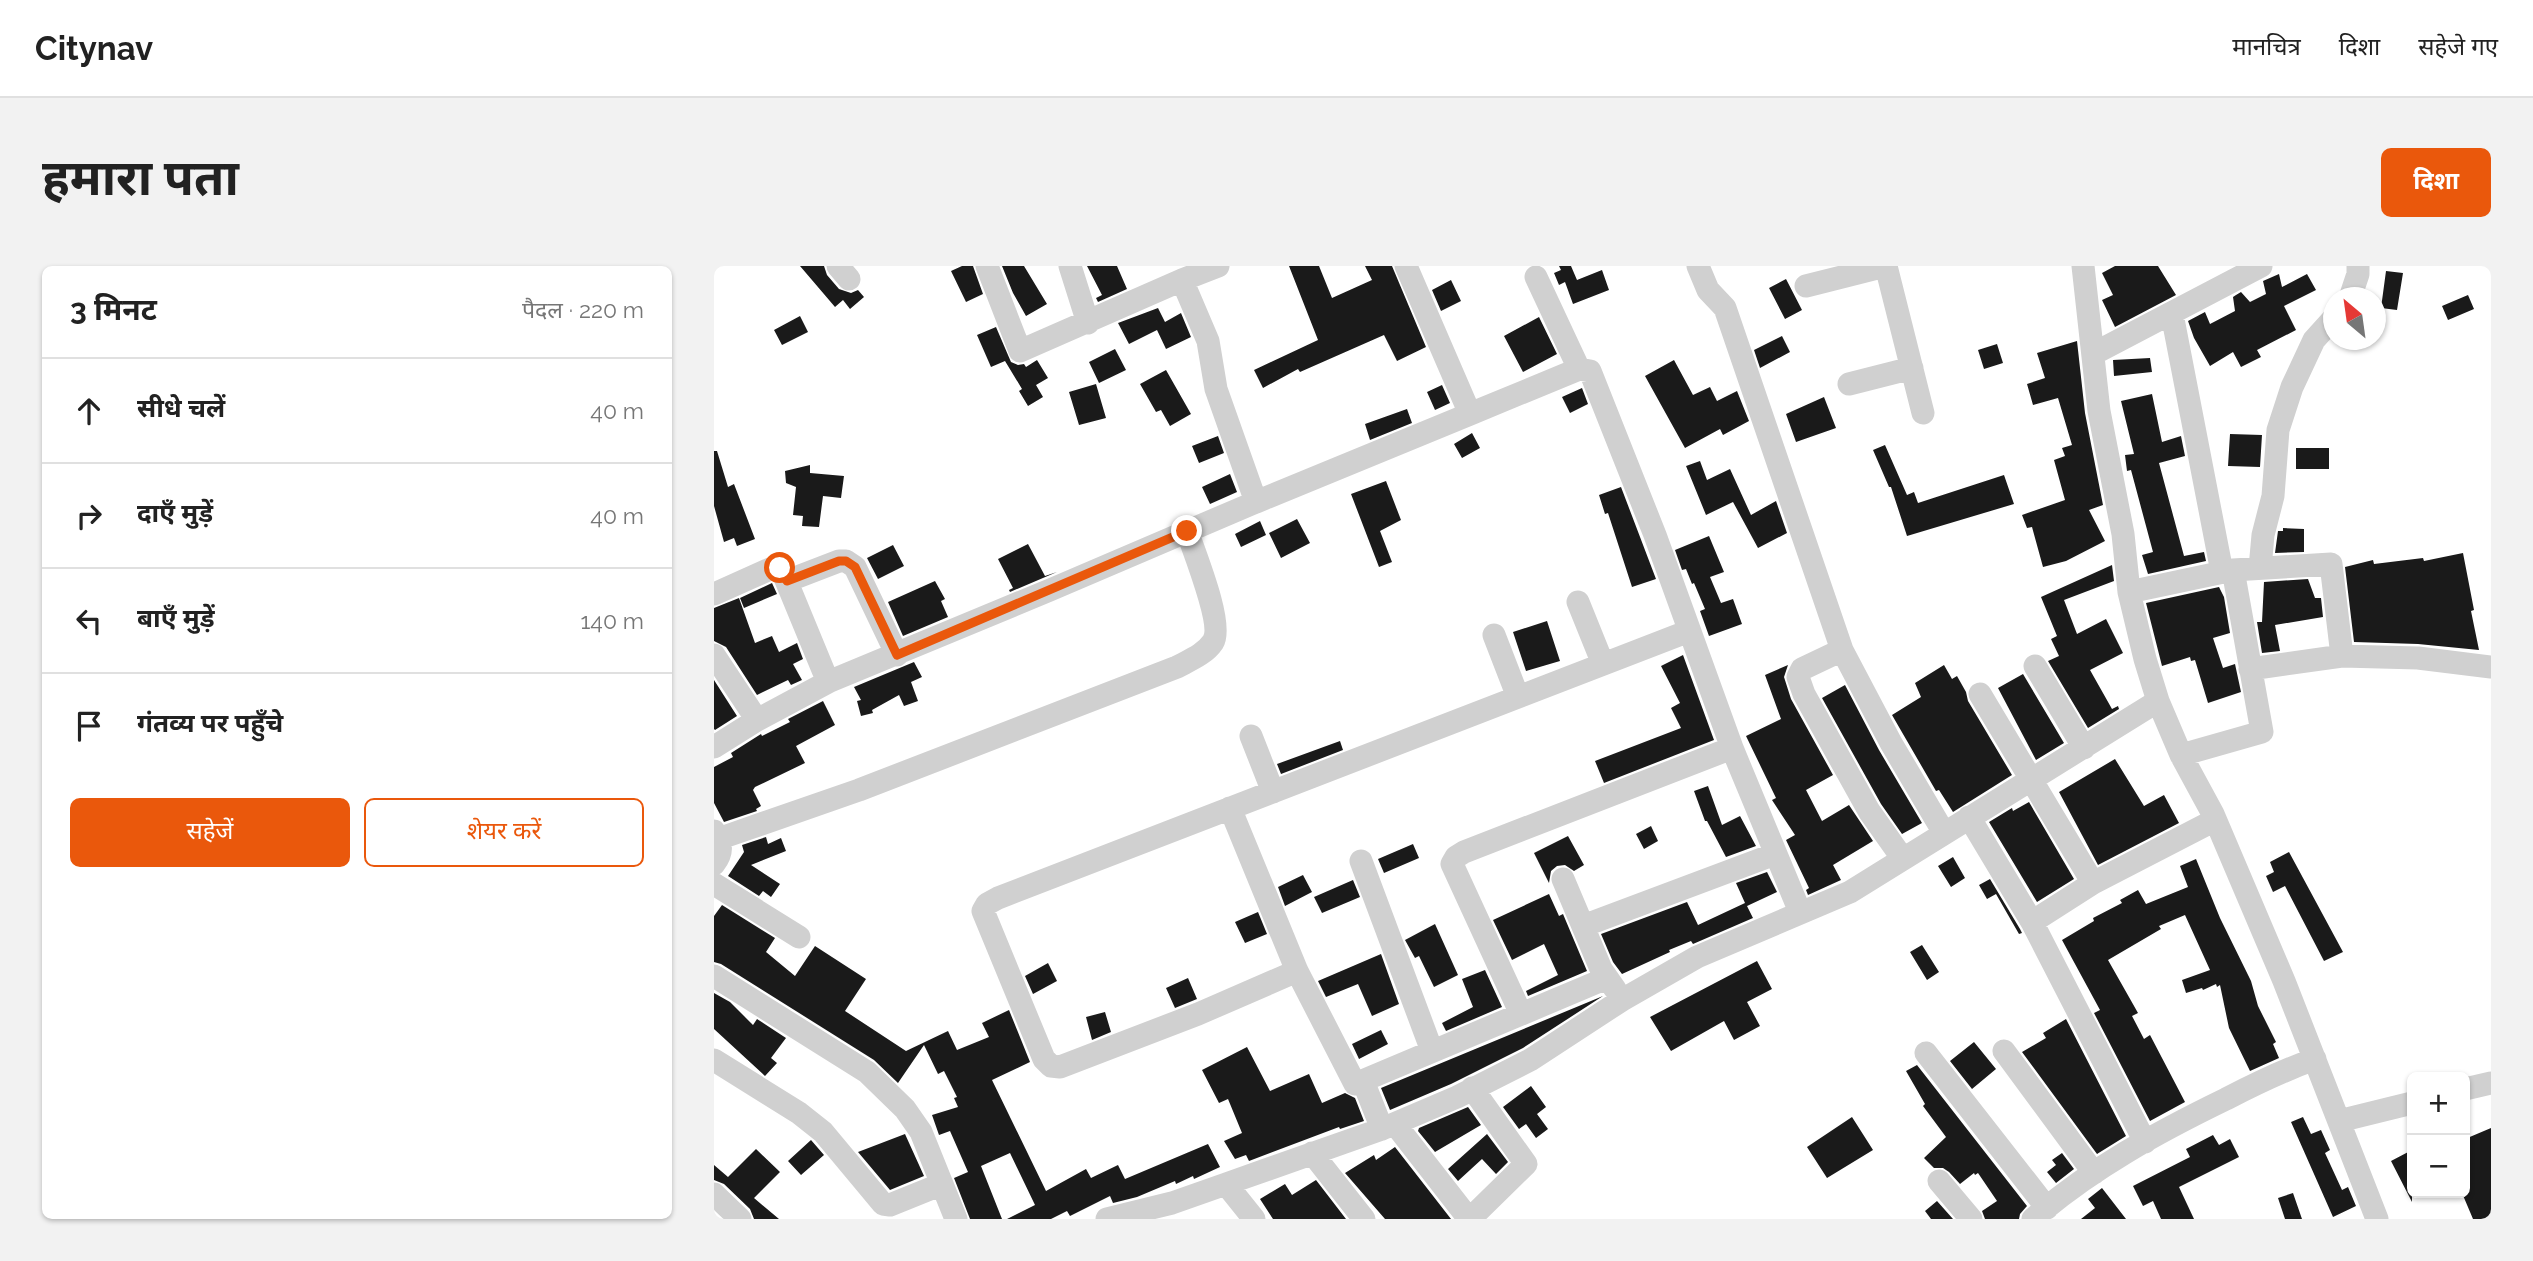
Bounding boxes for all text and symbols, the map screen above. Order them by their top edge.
text: Citynav [35,29,153,68]
text: मानचित्र [2232,32,2301,61]
text: दिशा [2339,32,2380,61]
text: सहेजे गए [2418,32,2498,61]
button: दिशा [2381,148,2491,217]
text: हमारा पता [42,149,239,206]
north arrow [2323,287,2386,350]
text: 3 मिनट [70,292,157,327]
text: पैदल · 220 m [522,296,644,323]
icon: ahead [70,392,108,430]
text: सीधे चलें [137,393,225,423]
text: 40 m [590,397,644,424]
icon: right [70,497,108,535]
text: दाएँ मुड़ें [137,498,213,528]
text: 40 m [590,502,644,529]
route end [1171,515,1202,546]
route start [764,552,795,583]
icon: left [70,602,108,640]
text: बाएँ मुड़ें [137,603,215,633]
text: 140 m [581,607,644,634]
icon: arrive [70,707,108,745]
text: गंतव्य पर पहुँचे [137,708,283,738]
button: सहेजें [70,798,350,867]
button: शेयर करें [364,798,644,867]
map controls [2407,1072,2470,1198]
button: + [2407,1072,2470,1135]
button: − [2407,1135,2470,1198]

